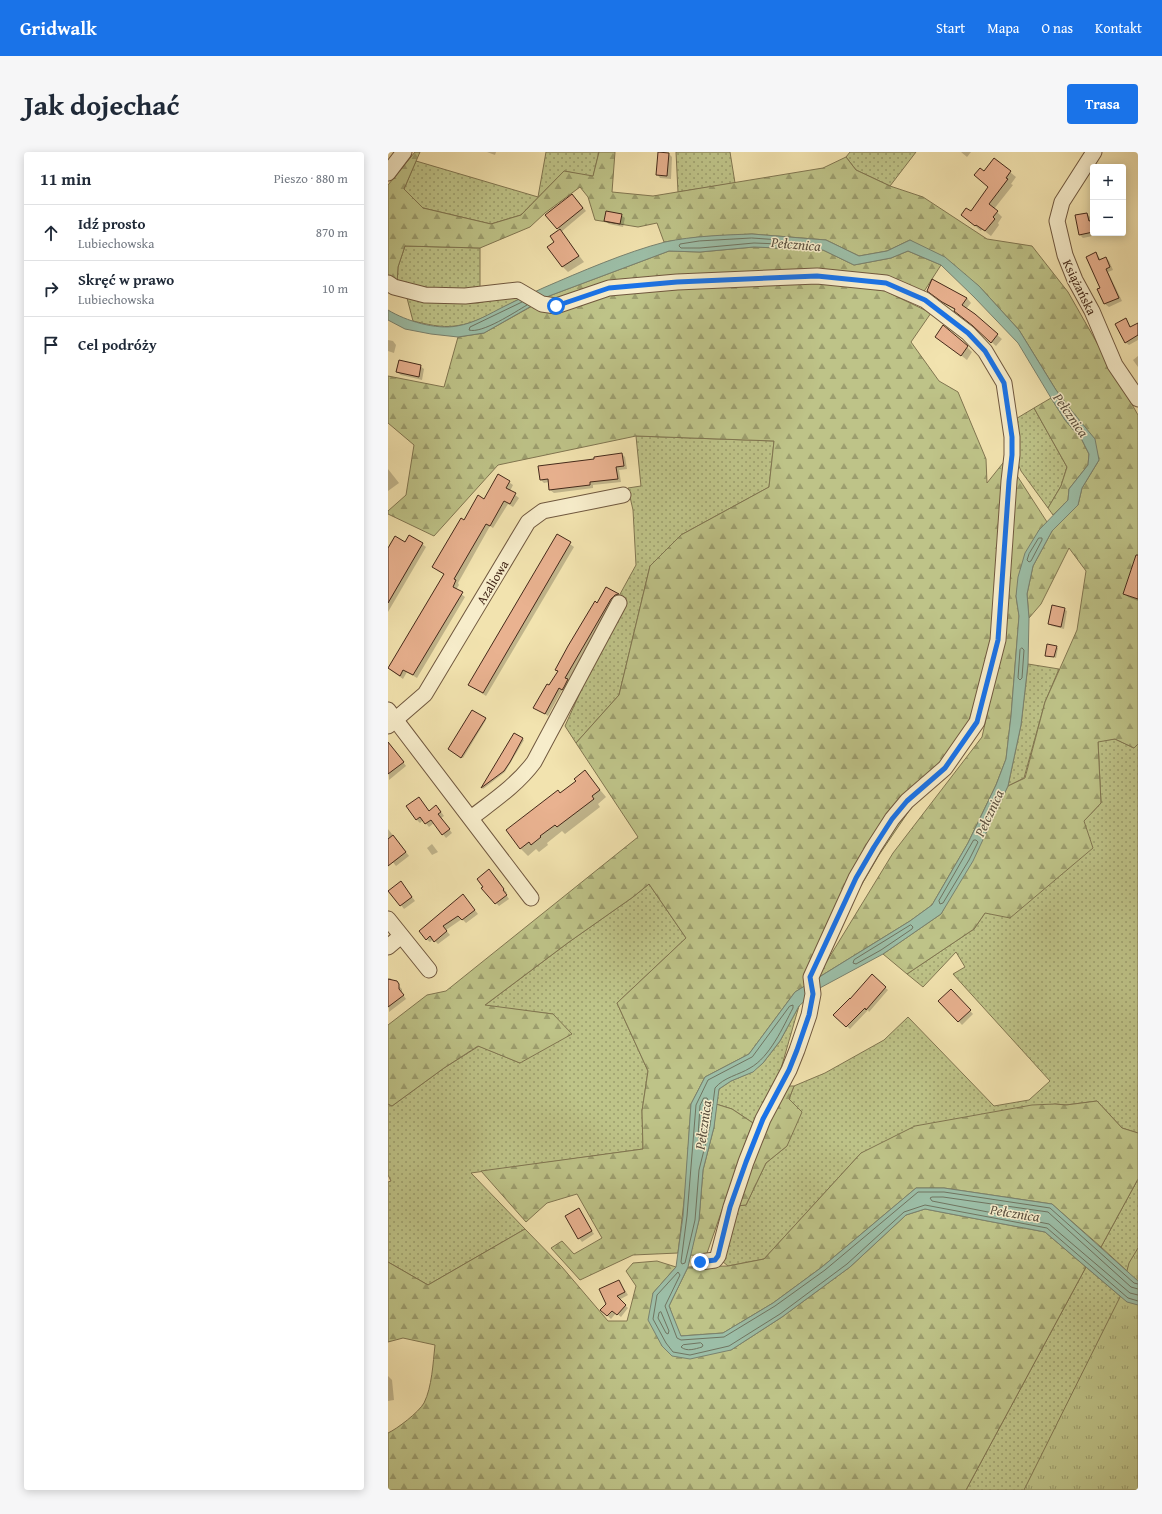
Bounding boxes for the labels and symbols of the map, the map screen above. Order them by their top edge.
water label: Pełcznica [769,232,822,256]
street label: Książańska [1058,256,1102,319]
route start [547,297,565,315]
water label: Pełcznica [1048,388,1094,442]
street label: Azaliowa [472,556,514,608]
water label: Pełcznica [969,786,1009,841]
water label: Pełcznica [689,1098,716,1152]
water label: Pełcznica [988,1199,1042,1227]
route end [691,1253,709,1271]

